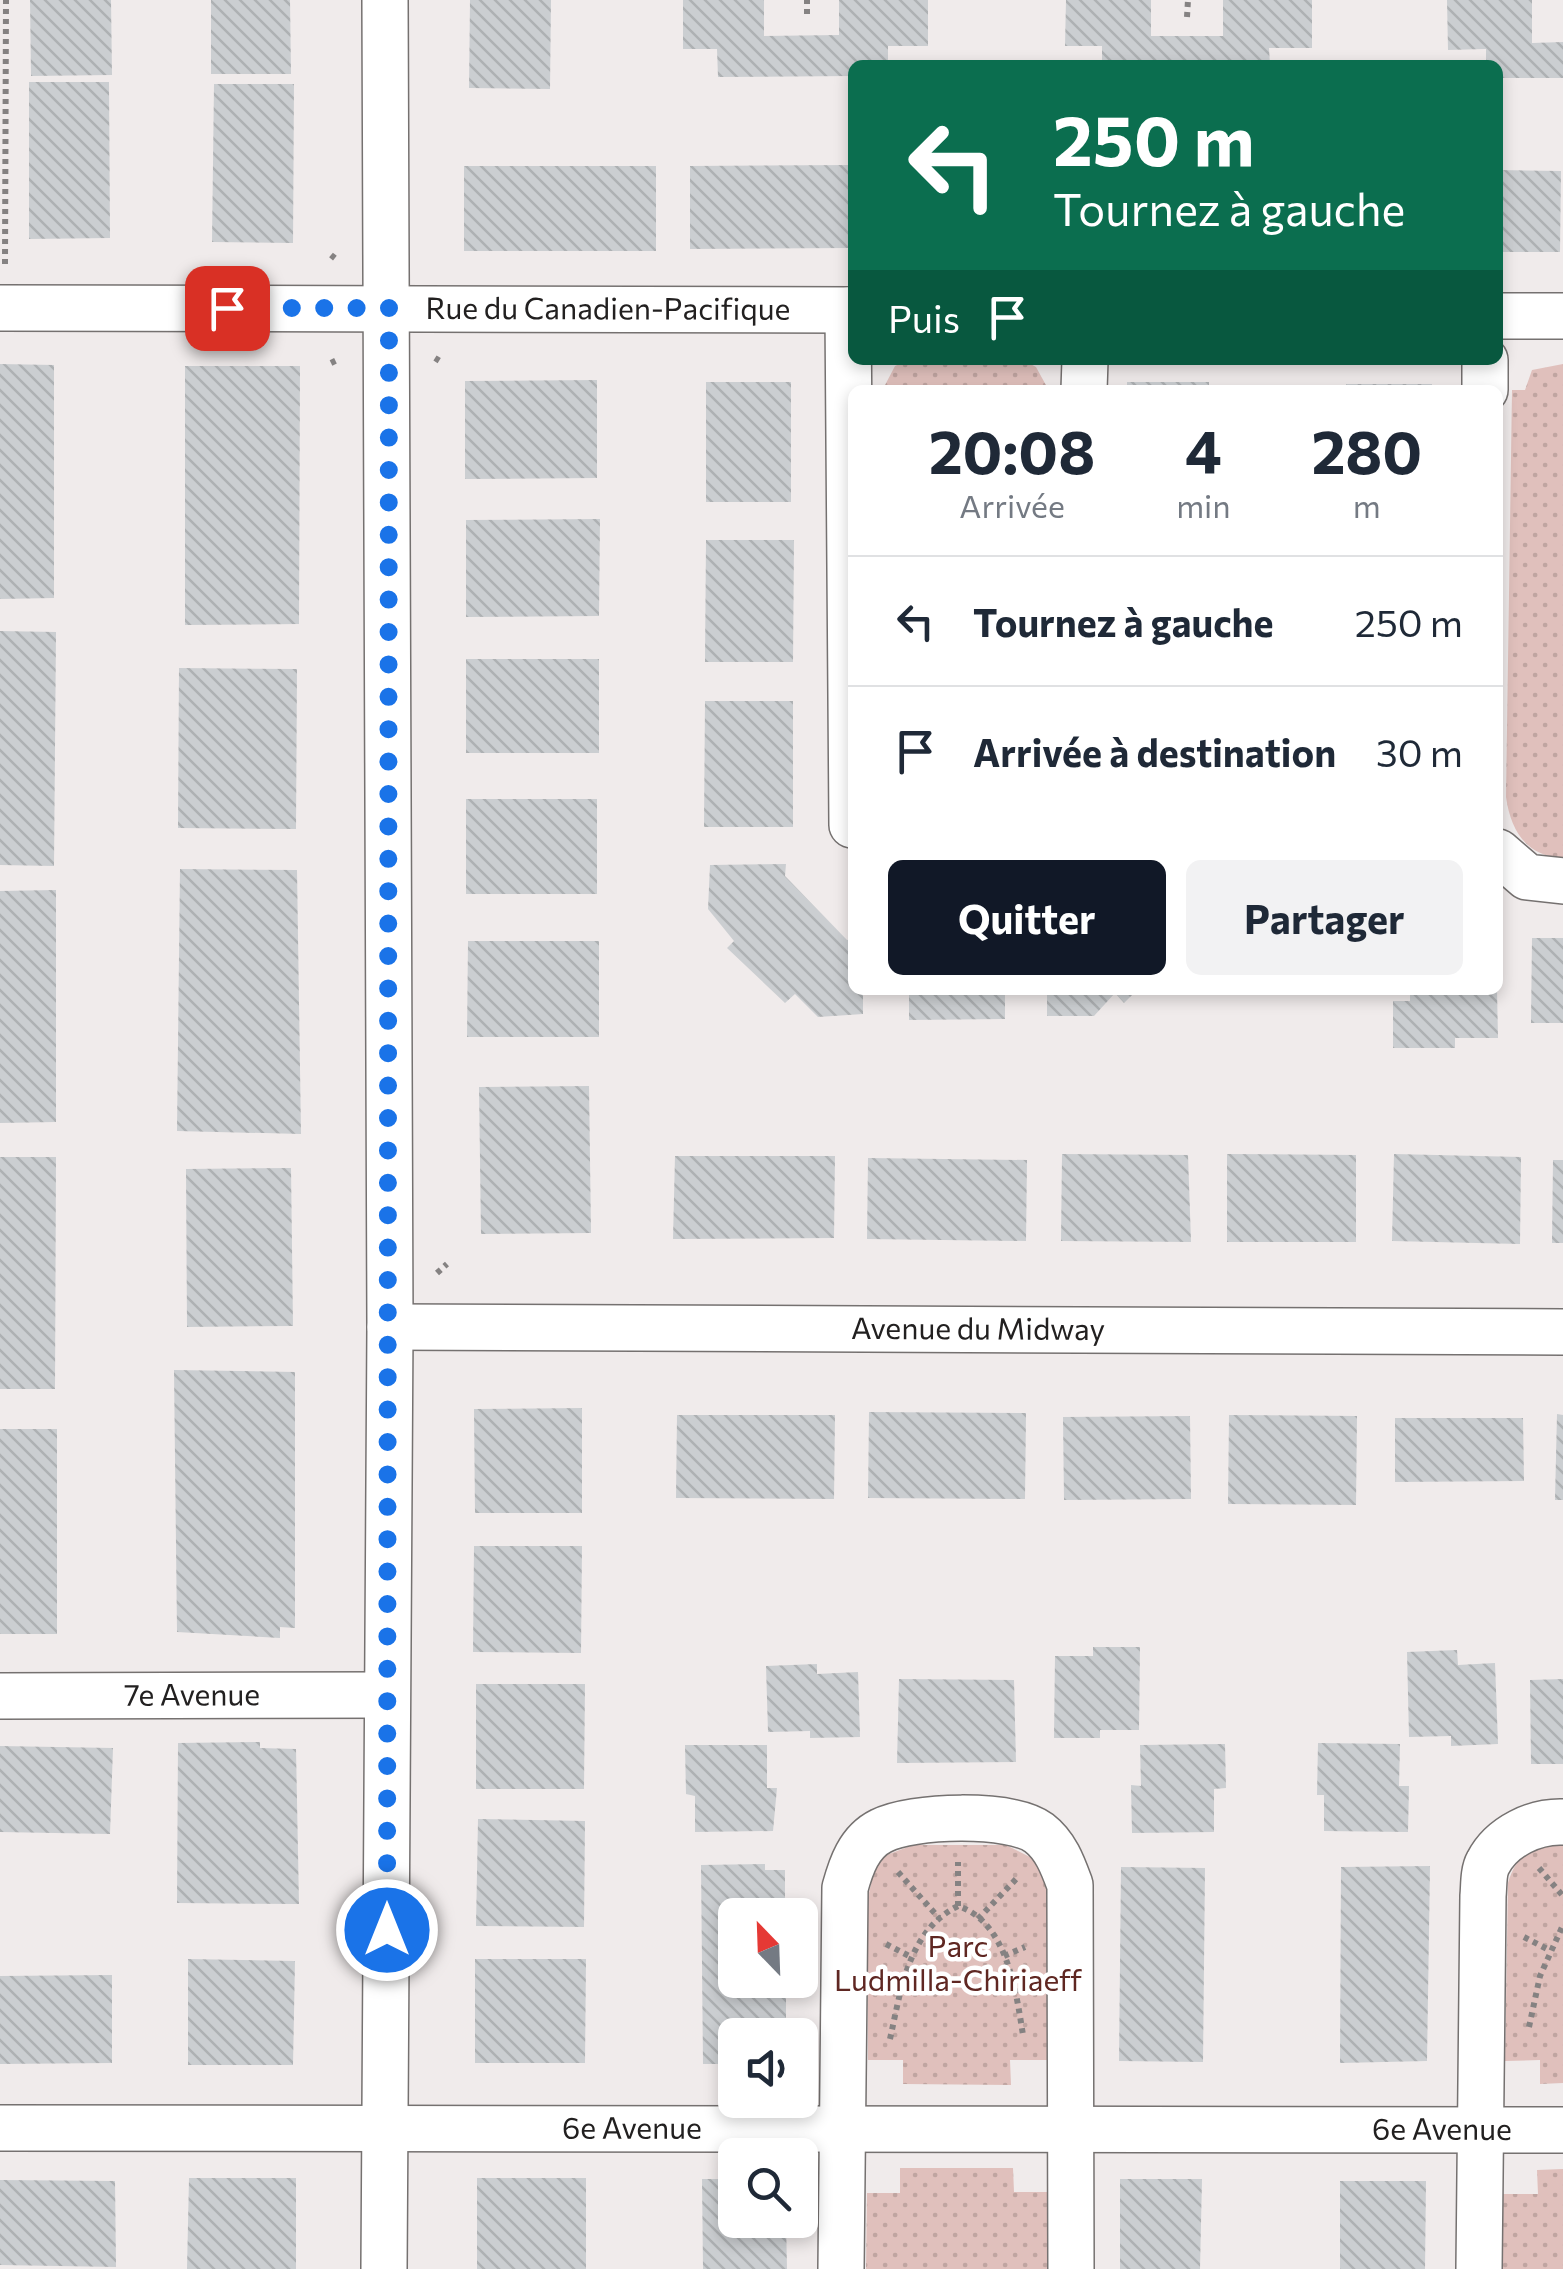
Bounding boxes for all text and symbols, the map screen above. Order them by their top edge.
text: 250 m [1053,95,1255,180]
icon: left [888,100,1018,230]
text: Tournez à gauche [1053,180,1405,235]
pin [185,266,270,351]
icon: arrive [200,281,255,336]
street label: Rue du Canadien-Pacifique [426,288,790,326]
icon: arrive [980,290,1035,345]
text: Puis [888,294,960,341]
text: 20:08 [929,413,1095,486]
text: 4 [1185,413,1222,486]
text: 280 [1311,413,1422,486]
text: Arrivée [959,485,1065,525]
text: min [1176,485,1231,525]
text: m [1353,485,1381,525]
icon: left [888,594,943,649]
text: Tournez à gauche [973,598,1274,645]
text: 250 m [1355,598,1463,645]
icon: arrive [888,724,943,779]
text: Arrivée à destination [973,728,1336,775]
text: 30 m [1376,728,1463,775]
button: Quitter [888,860,1166,975]
button: Partager [1186,860,1463,975]
street label: Avenue du Midway [851,1308,1105,1346]
street label: 7e Avenue [124,1674,260,1712]
position arrow [335,1878,439,1982]
north arrow [718,1898,818,1998]
map controls [718,1898,818,2238]
park label: Parc Ludmilla-Chiriaeff [834,1926,1082,1997]
button: sound [718,2018,818,2118]
street label: 6e Avenue [562,2108,702,2145]
street label: 6e Avenue [1372,2109,1512,2146]
button: search [718,2138,818,2238]

